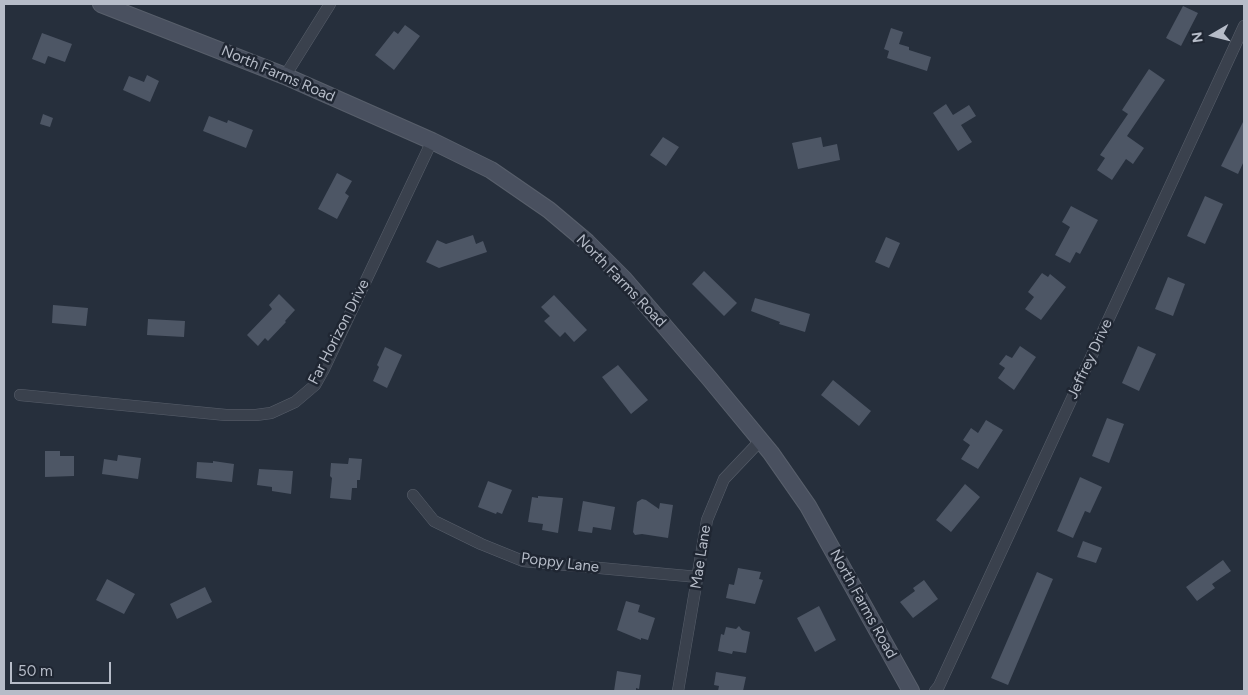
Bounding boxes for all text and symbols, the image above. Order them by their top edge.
north arrow [1188,10,1238,60]
text: N [1188,31,1207,44]
street label: North Farms Road [218,42,338,106]
street label: North Farms Road [572,231,670,331]
street label: Far Horizon Drive [305,276,373,388]
street label: Jeffrey Drive [1064,316,1116,402]
street label: Mae Lane [687,524,715,590]
street label: North Farms Road [826,546,900,662]
street label: Poppy Lane [520,549,600,577]
scale bar [12,652,114,684]
text: 50 m [18,662,53,680]

